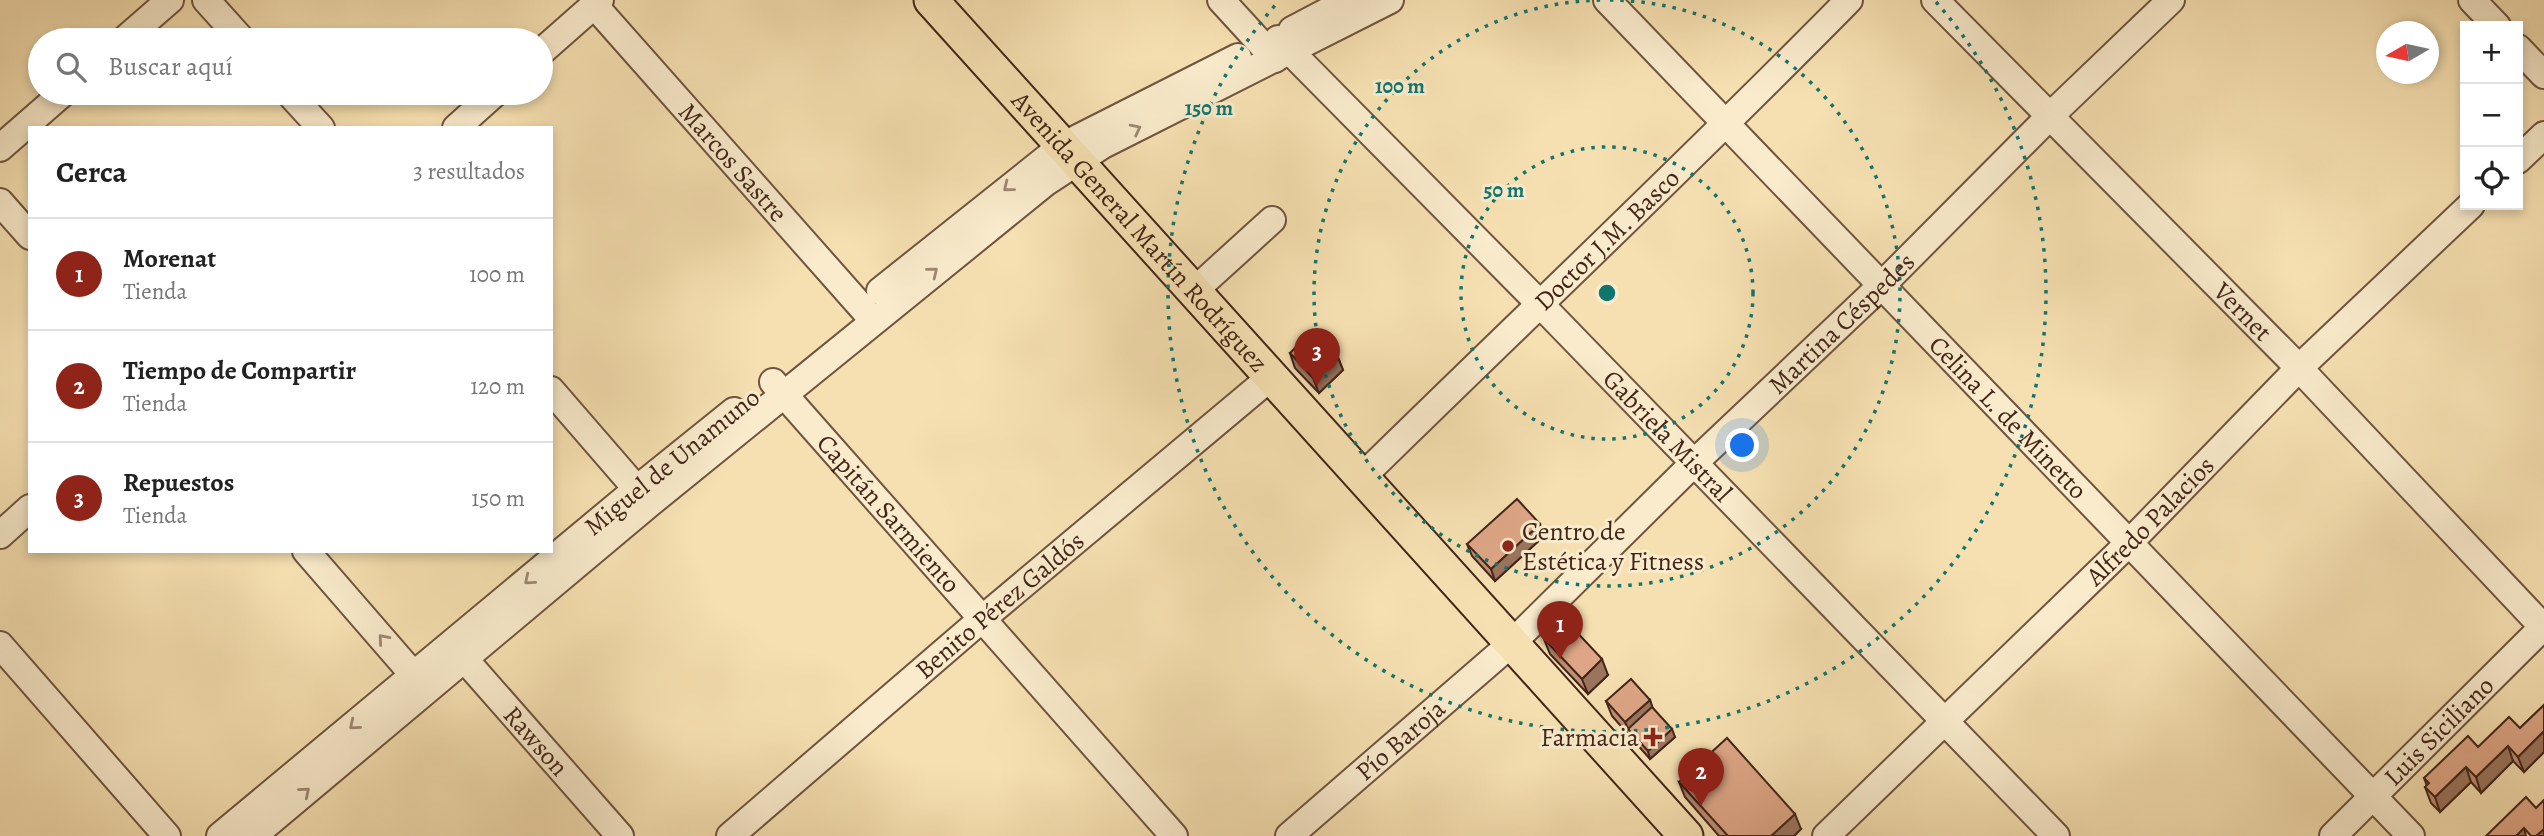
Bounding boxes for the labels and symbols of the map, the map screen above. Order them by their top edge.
north arrow [2376,21,2439,84]
text: 100 m [1375,72,1425,100]
street label: Avenida General Martín Rodríguez [1003,83,1276,380]
text: 150 m [1185,94,1234,122]
street label: Marcos Sastre [671,95,796,229]
one-way arrow [1129,123,1142,137]
street label: Doctor J.M. Basco [1526,161,1687,318]
text: 50 m [1484,176,1525,204]
one-way arrow [1004,179,1017,191]
street label: Martina Céspedes [1760,245,1922,402]
one-way arrow [925,268,938,280]
street label: Vernet [2205,273,2280,349]
centre of rings [1595,281,1619,305]
pin: 3 [1294,328,1340,386]
street label: Celina L. de Minetto [1921,328,2095,507]
street label: Gabriela Mistral [1595,362,1740,509]
street label: Miguel de Unamuno [577,380,767,544]
street label: Capitán Sarmiento [809,426,969,600]
your location [1725,428,1759,462]
street label: Alfredo Palacios [2077,448,2222,594]
place label: Centro de Estética y Fitness [1522,514,1704,579]
street label: Benito Pérez Galdós [907,523,1092,687]
marker: Centro de Estética y Fitness [1500,538,1516,554]
one-way arrow [524,572,537,584]
pin: 1 [1537,601,1583,659]
one-way arrow [379,634,391,647]
street label: Luis Siciliano [2376,668,2501,794]
street label: Pío Baroja [1348,691,1453,789]
street label: Rawson [496,698,577,783]
one-way arrow [349,717,362,729]
place label: Farmacia [1541,720,1639,755]
marker: Farmacia [1645,729,1661,745]
pin: 2 [1678,748,1724,806]
one-way arrow [298,788,310,801]

